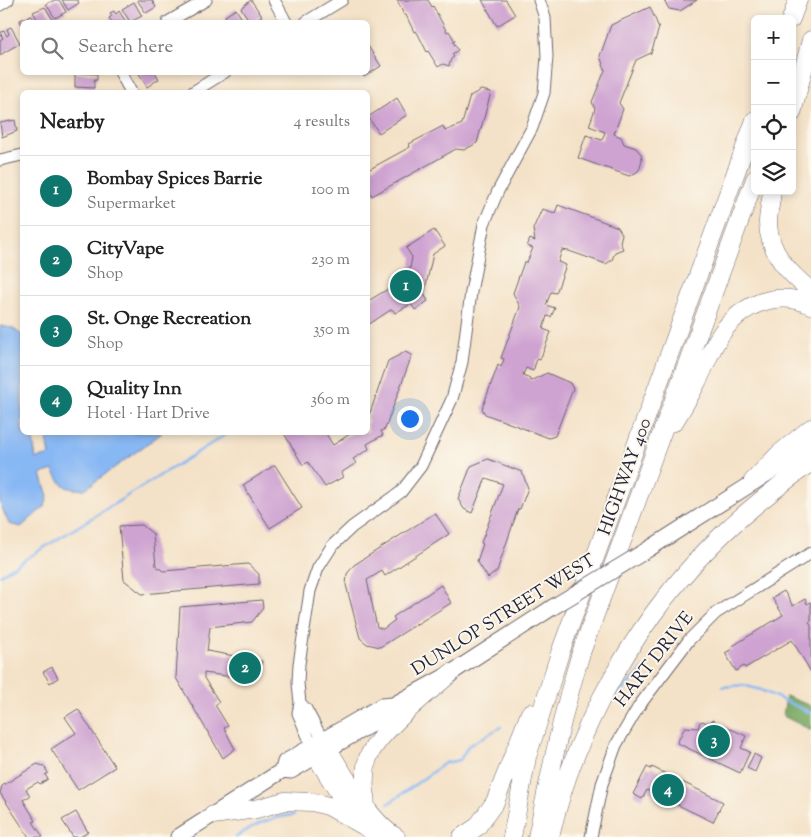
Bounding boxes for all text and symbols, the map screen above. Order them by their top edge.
map controls [751,15,796,195]
button: + [751,15,796,60]
search box [20,20,370,75]
icon: search [38,34,66,62]
text: Search here [78,34,173,61]
button: − [751,60,796,105]
button: locate [751,105,796,150]
text: Nearby [40,108,105,138]
text: 4 results [294,111,350,134]
button: layers [751,150,796,195]
text: Bombay Spices Barrie [87,166,262,193]
text: 1 [53,179,59,202]
text: 100 m [311,179,350,202]
text: Supermarket [87,193,176,216]
text: CityVape [87,236,164,263]
text: 2 [52,249,60,272]
text: 230 m [311,249,350,272]
text: Shop [87,263,123,286]
pin: 1 [390,267,422,305]
text: St. Onge Recreation [87,306,251,333]
text: 3 [53,319,59,342]
text: 350 m [313,319,350,342]
text: Shop [87,333,123,356]
text: Quality Inn [87,376,182,403]
text: 4 [52,389,60,412]
text: 360 m [311,389,350,412]
text: Hotel · Hart Drive [87,403,210,426]
your location [397,406,423,432]
street label: HIGHWAY 400 [593,415,659,539]
street label: DUNLOP STREET WEST [407,549,601,683]
street label: HART DRIVE [609,607,701,713]
pin: 2 [229,649,261,687]
pin: 3 [698,722,730,760]
pin: 4 [652,771,684,809]

